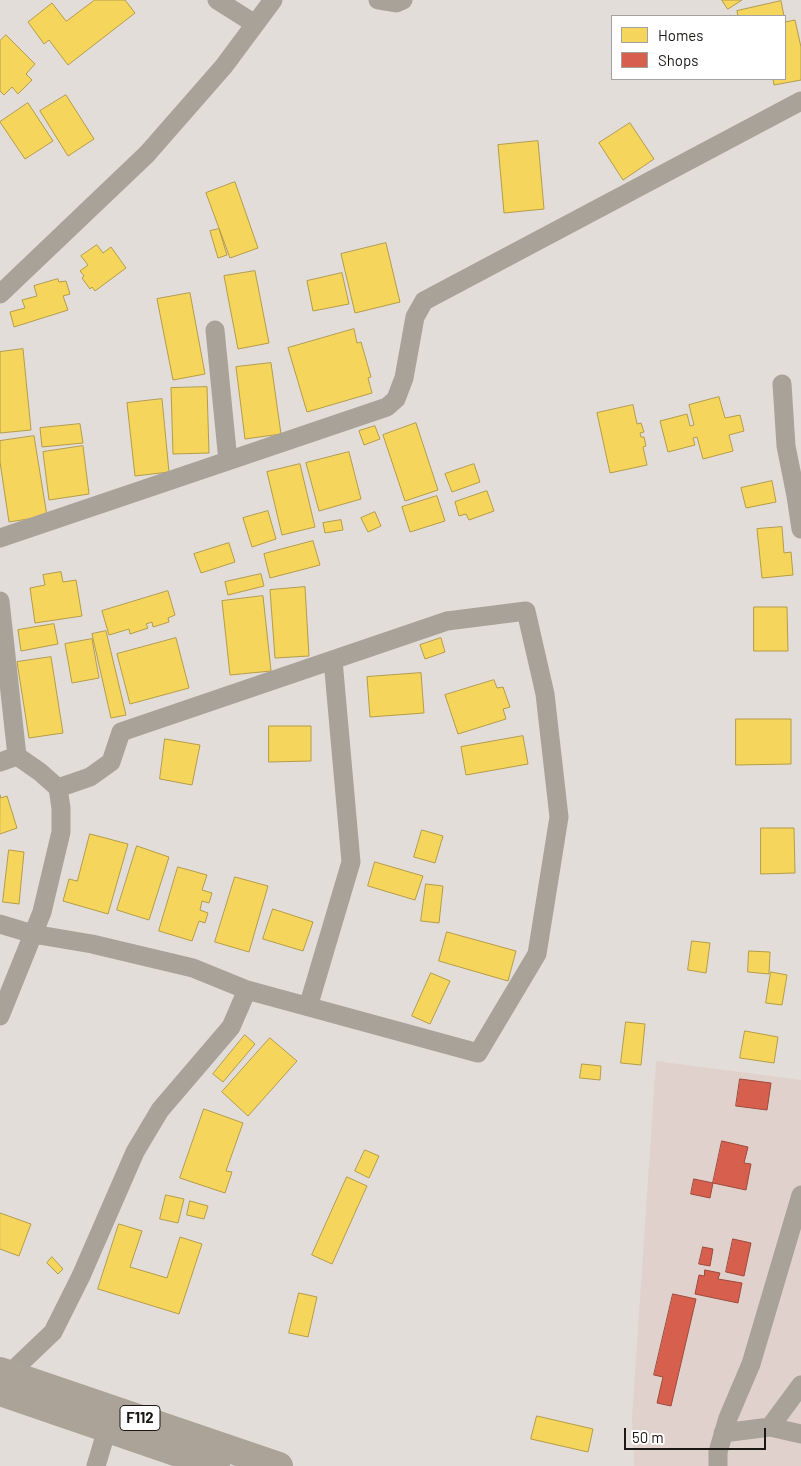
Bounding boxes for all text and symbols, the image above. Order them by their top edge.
legend [611,15,786,80]
text: Homes [658,26,703,44]
text: Shops [658,51,698,69]
road number: F112 [120,1406,160,1430]
scale bar [626,1418,768,1450]
text: 50 m [632,1428,664,1446]

